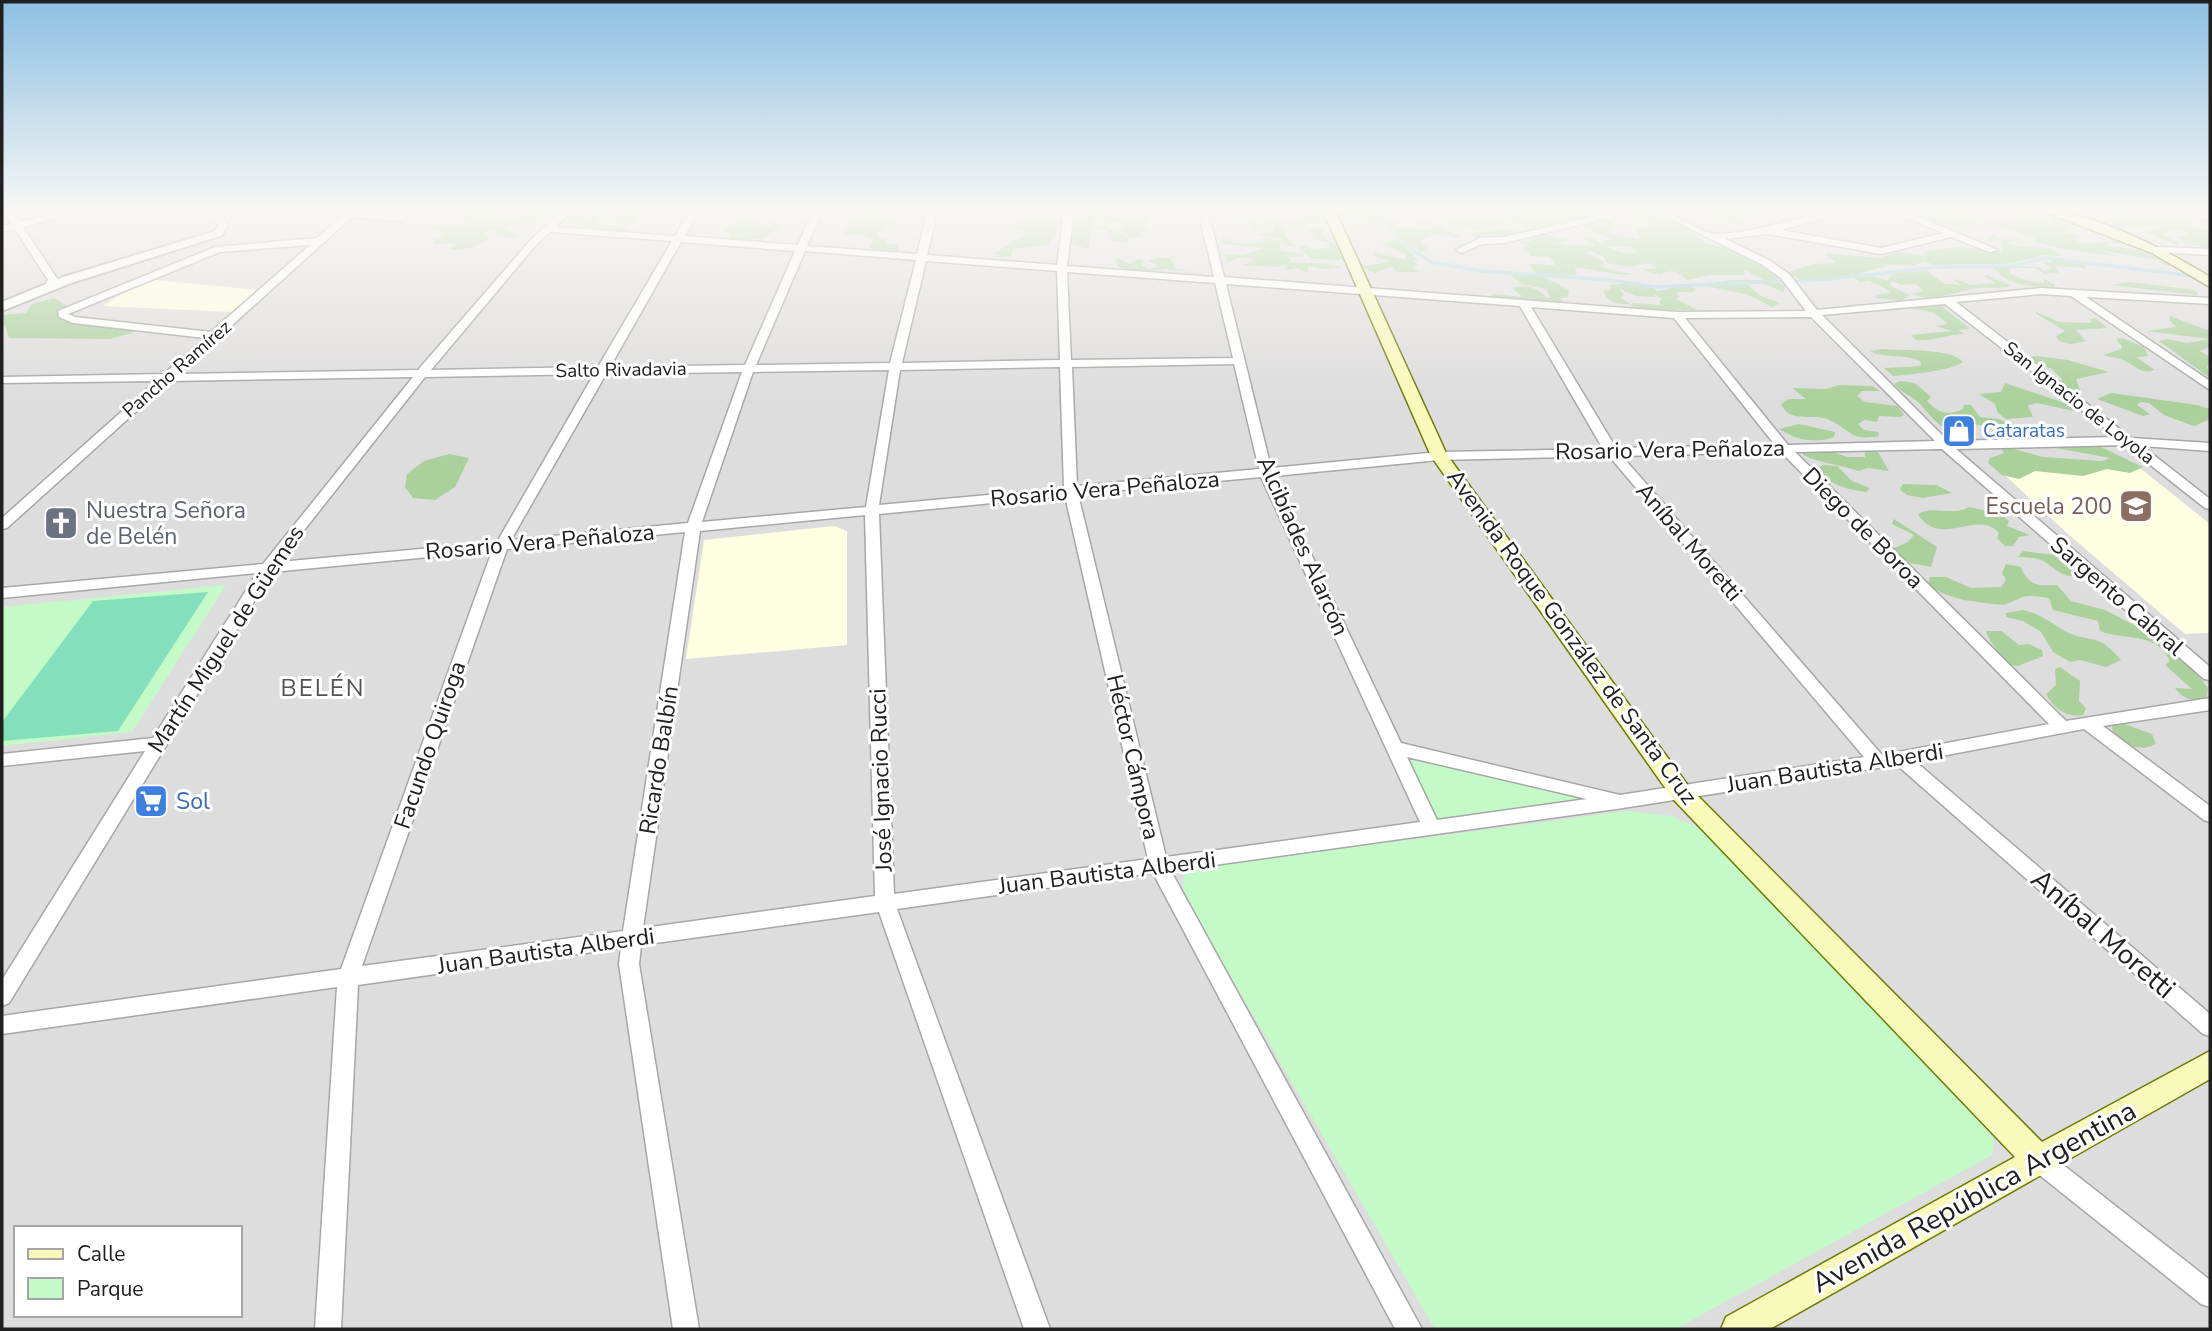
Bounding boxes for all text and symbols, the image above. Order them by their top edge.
street label: Pancho Ramírez [117,314,237,424]
street label: San Ignacio de Loyola [1998,336,2160,470]
street label: Salto Rivadavia [555,356,687,384]
shop icon: Cataratas [1940,412,1978,450]
place label: Cataratas [1983,418,2065,444]
street label: Rosario Vera Peñaloza [1555,432,1785,468]
street label: Alcibíades Alarcón [1250,451,1356,641]
street label: Diego de Boroa [1796,461,1930,595]
street label: Avenida Roque González de Santa Cruz [1440,463,1704,811]
street label: Rosario Vera Peñaloza [989,464,1221,514]
street label: Aníbal Moretti [1629,476,1749,608]
school or university icon: Escuela 200 [2117,487,2155,525]
place label: Escuela 200 [1986,491,2112,522]
place label: Nuestra Señora de Belén [86,495,246,552]
church icon: Nuestra Señora de Belén [42,504,80,542]
street label: Rosario Vera Peñaloza [424,517,656,567]
street label: Martín Miguel de Güemes [141,519,311,759]
street label: Sargento Cabral [2044,529,2191,663]
street label: Facundo Quiroga [387,657,473,833]
street label: Héctor Cámpora [1099,671,1167,843]
district label: BELÉN [281,672,366,704]
street label: Ricardo Balbín [632,683,686,837]
street label: José Ignacio Rucci [862,688,900,873]
street label: Juan Bautista Alberdi [1724,736,1945,801]
supermarket icon: Sol [132,782,170,820]
place label: Sol [176,786,210,817]
street label: Juan Bautista Alberdi [996,844,1217,902]
street label: Aníbal Moretti [2023,861,2183,1007]
street label: Juan Bautista Alberdi [435,920,656,982]
street label: Avenida República Argentina [1805,1092,2143,1302]
legend [14,1226,242,1317]
text: Calle [77,1240,125,1268]
text: Parque [77,1275,144,1303]

